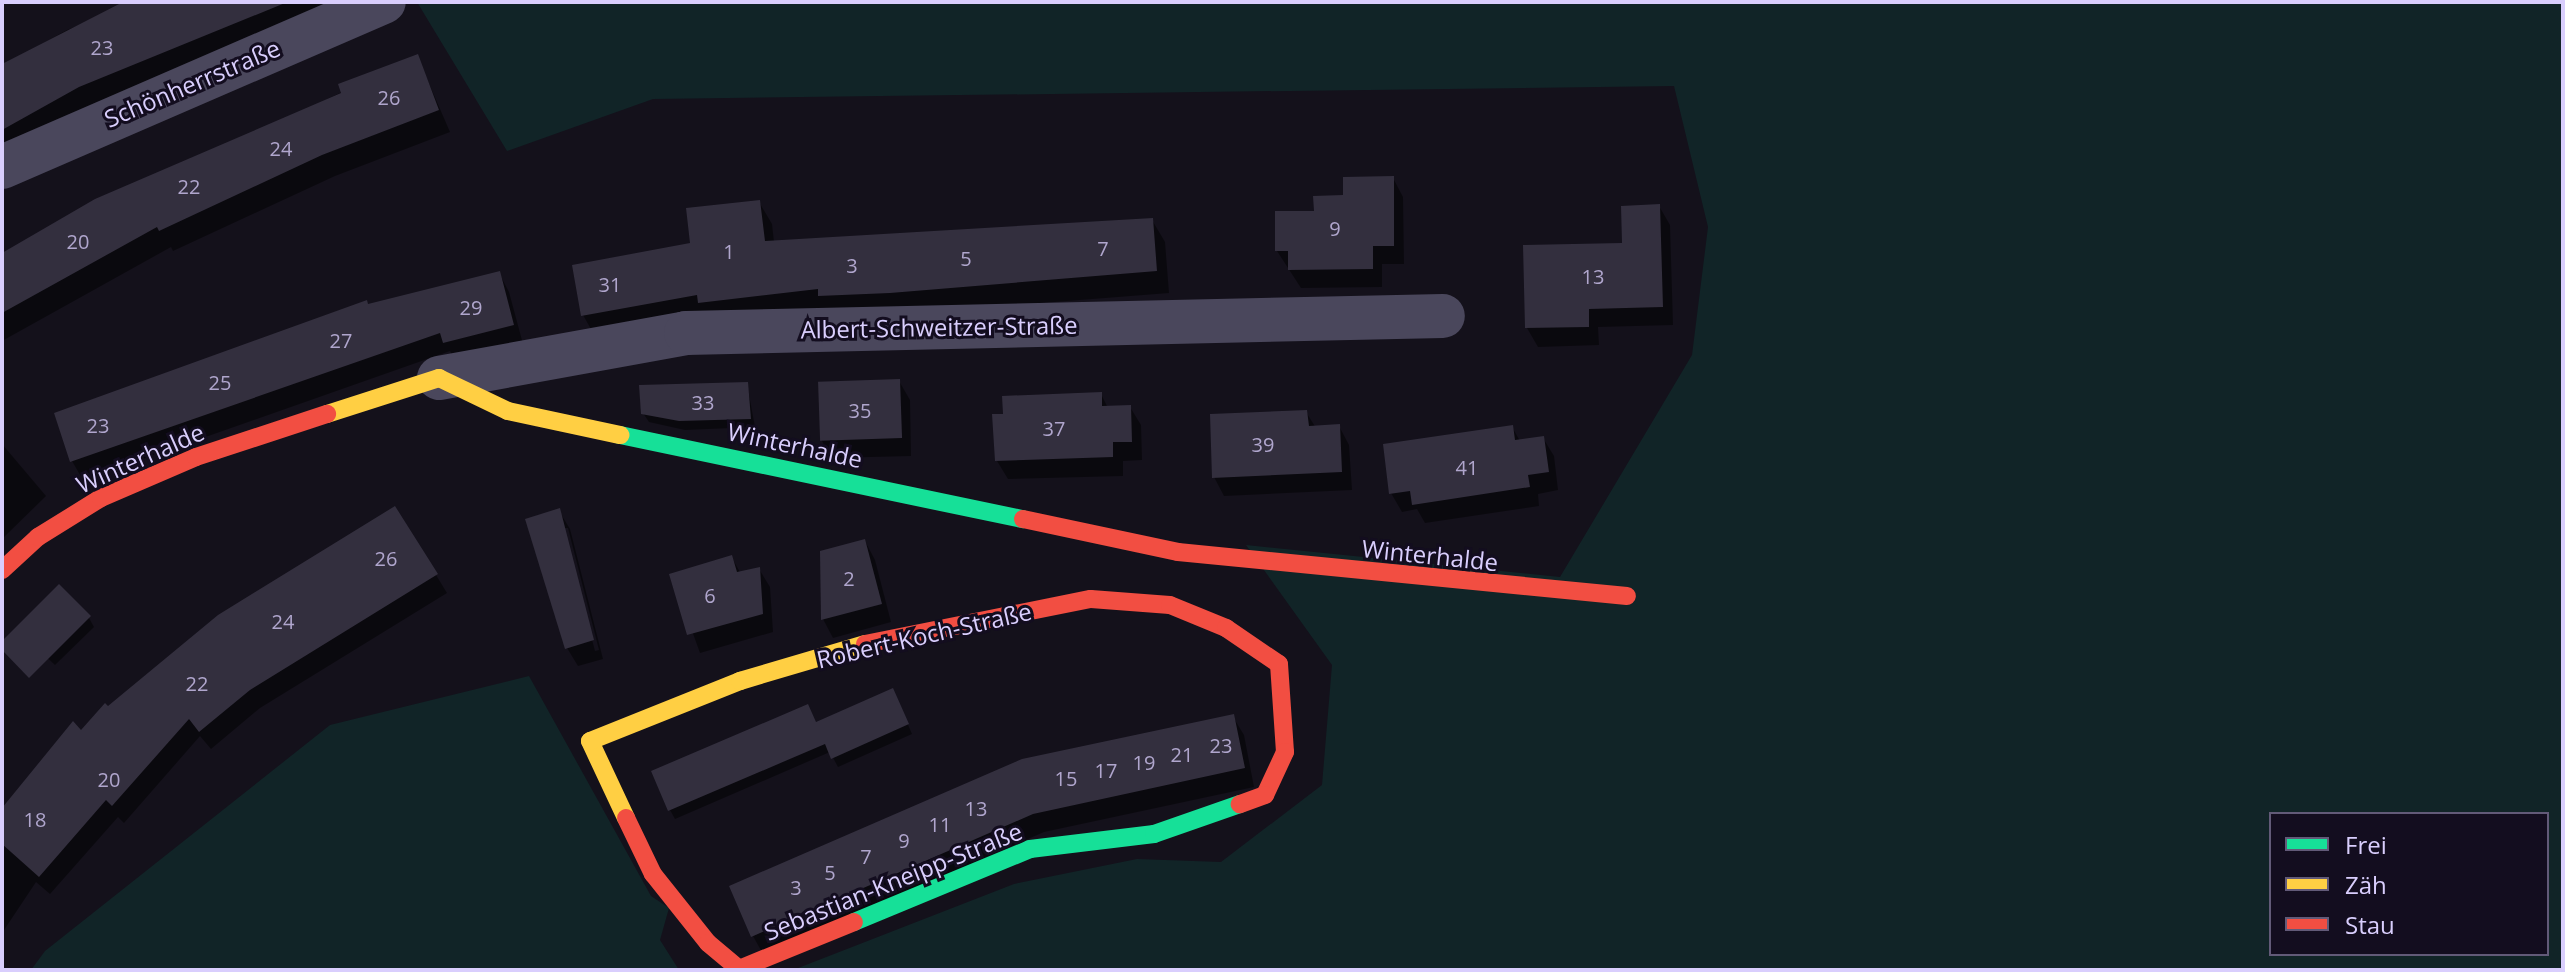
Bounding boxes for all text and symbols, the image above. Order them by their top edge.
street label: Schönherrstraße [100,33,284,133]
house number: 23 [91,35,113,59]
house number: 26 [378,85,400,109]
house number: 24 [270,136,292,160]
house number: 22 [178,174,200,198]
house number: 9 [1329,216,1341,240]
house number: 20 [67,229,89,253]
house number: 7 [1097,236,1109,260]
house number: 1 [723,239,735,263]
house number: 5 [960,246,972,270]
house number: 3 [846,253,858,277]
house number: 13 [1582,264,1604,288]
house number: 31 [599,272,621,296]
house number: 29 [460,295,482,319]
street label: Albert-Schweitzer-Straße [800,310,1078,344]
house number: 27 [330,328,352,352]
house number: 25 [209,370,231,394]
house number: 33 [692,390,714,414]
house number: 35 [849,398,871,422]
house number: 23 [87,413,109,437]
house number: 37 [1043,416,1065,440]
street label: Winterhalde [72,417,208,499]
street label: Winterhalde [725,417,865,473]
house number: 39 [1252,432,1274,456]
house number: 41 [1456,455,1478,479]
street label: Winterhalde [1360,534,1500,576]
house number: 26 [375,546,397,570]
house number: 2 [843,566,855,590]
house number: 6 [704,583,716,607]
street label: Robert-Koch-Straße [814,596,1034,674]
house number: 24 [272,609,294,633]
house number: 22 [186,671,208,695]
house number: 23 [1210,733,1232,757]
house number: 21 [1171,742,1193,766]
house number: 19 [1133,750,1155,774]
house number: 17 [1095,758,1117,782]
house number: 15 [1055,766,1077,790]
house number: 20 [98,767,120,791]
house number: 13 [965,796,987,820]
house number: 18 [24,807,46,831]
house number: 11 [929,812,951,836]
legend [2269,812,2549,956]
street label: Sebastian-Kneipp-Straße [760,816,1026,946]
house number: 9 [898,828,910,852]
text: Frei [2345,828,2387,861]
house number: 7 [860,844,872,868]
house number: 5 [824,860,836,884]
text: Zäh [2345,868,2387,901]
house number: 3 [790,875,802,899]
text: Stau [2345,908,2395,941]

